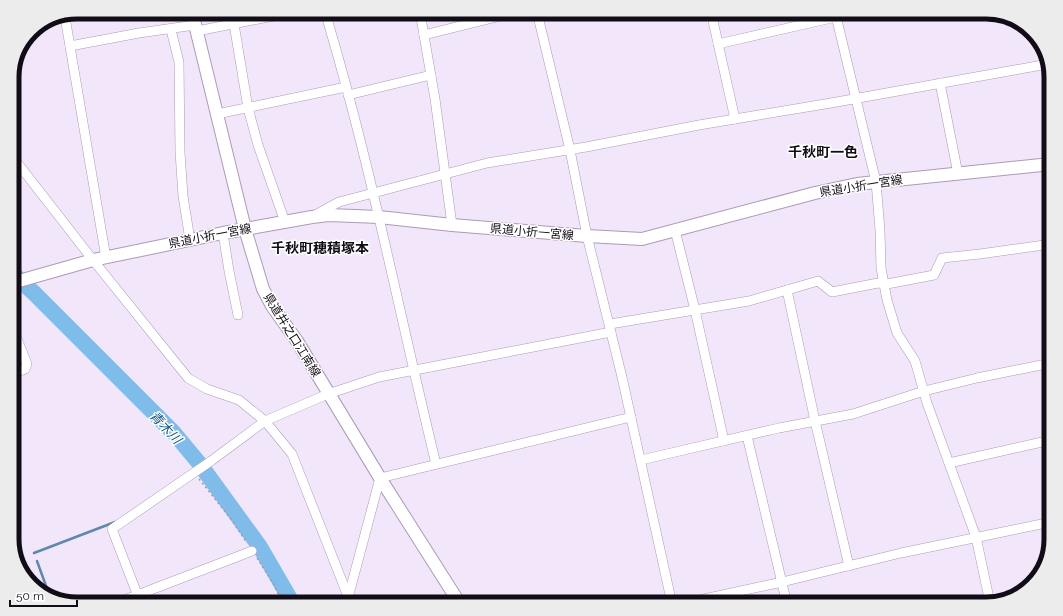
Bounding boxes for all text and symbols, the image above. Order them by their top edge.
district label: 千秋町一色 [788,144,858,160]
street label: 県道小折一宮線 [818,173,904,199]
street label: 県道小折一宮線 [167,221,253,251]
street label: 県道小折一宮線 [490,221,574,243]
district label: 千秋町穂積塚本 [271,240,369,256]
street label: 県道井之口江南線 [261,291,323,379]
water label: 青木川 [147,408,186,448]
scale bar [10,582,77,608]
text: 50 m [16,589,44,603]

